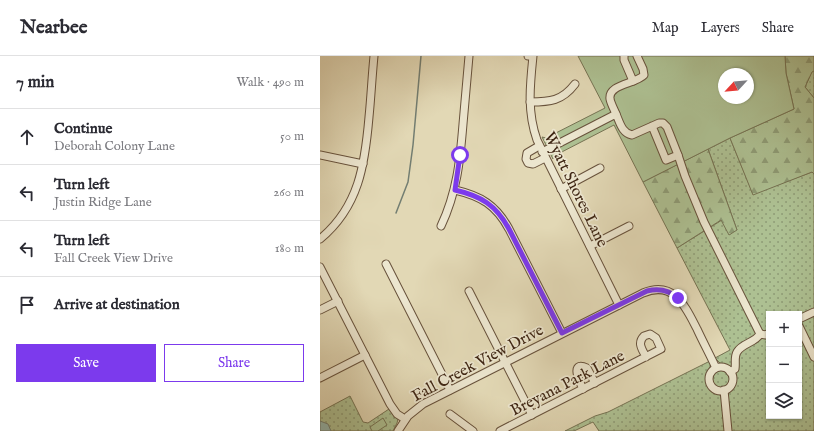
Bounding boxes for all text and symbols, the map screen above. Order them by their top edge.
text: Nearbee [20,16,87,40]
text: Map [652,19,679,37]
text: Layers [701,19,740,37]
text: Share [762,19,794,37]
north arrow [718,68,754,104]
text: 7 min [16,72,54,93]
text: Walk · 490 m [236,74,304,91]
text: Continue [54,119,112,138]
icon: ahead [16,126,38,148]
text: 50 m [280,128,304,145]
street label: Wyatt Shores Lane [539,129,612,251]
text: Deborah Colony Lane [54,138,175,155]
route start [451,146,469,164]
text: Turn left [54,175,110,194]
icon: left [16,182,38,204]
text: 260 m [273,184,304,201]
text: Justin Ridge Lane [54,194,152,211]
text: Turn left [54,231,110,250]
icon: left [16,238,38,260]
text: 180 m [275,240,304,257]
text: Fall Creek View Drive [54,250,173,267]
route end [669,289,687,307]
icon: arrive [16,294,38,316]
text: Arrive at destination [54,295,180,314]
map controls [766,311,802,419]
button: + [766,311,802,347]
street label: Fall Creek View Drive [409,321,547,407]
button: Save [16,344,156,382]
button: Share [164,344,304,382]
street label: Breyana Park Lane [507,346,628,421]
button: − [766,347,802,383]
button: layers [766,383,802,419]

